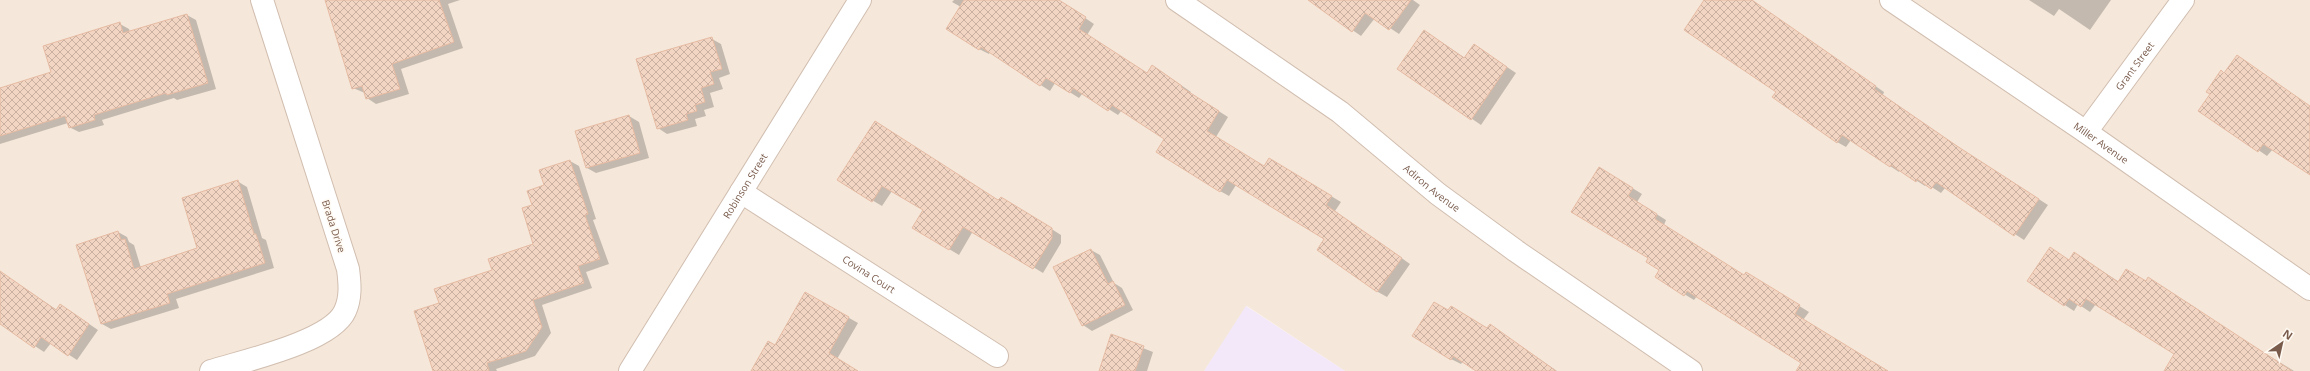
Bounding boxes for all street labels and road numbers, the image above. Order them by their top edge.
street label: Grant Street [2112,38,2157,93]
street label: Miller Avenue [2071,119,2132,167]
street label: Robinson Street [719,150,771,221]
street label: Adiron Avenue [1401,161,1463,215]
street label: Brada Drive [319,198,349,255]
street label: Covina Court [840,252,899,296]

